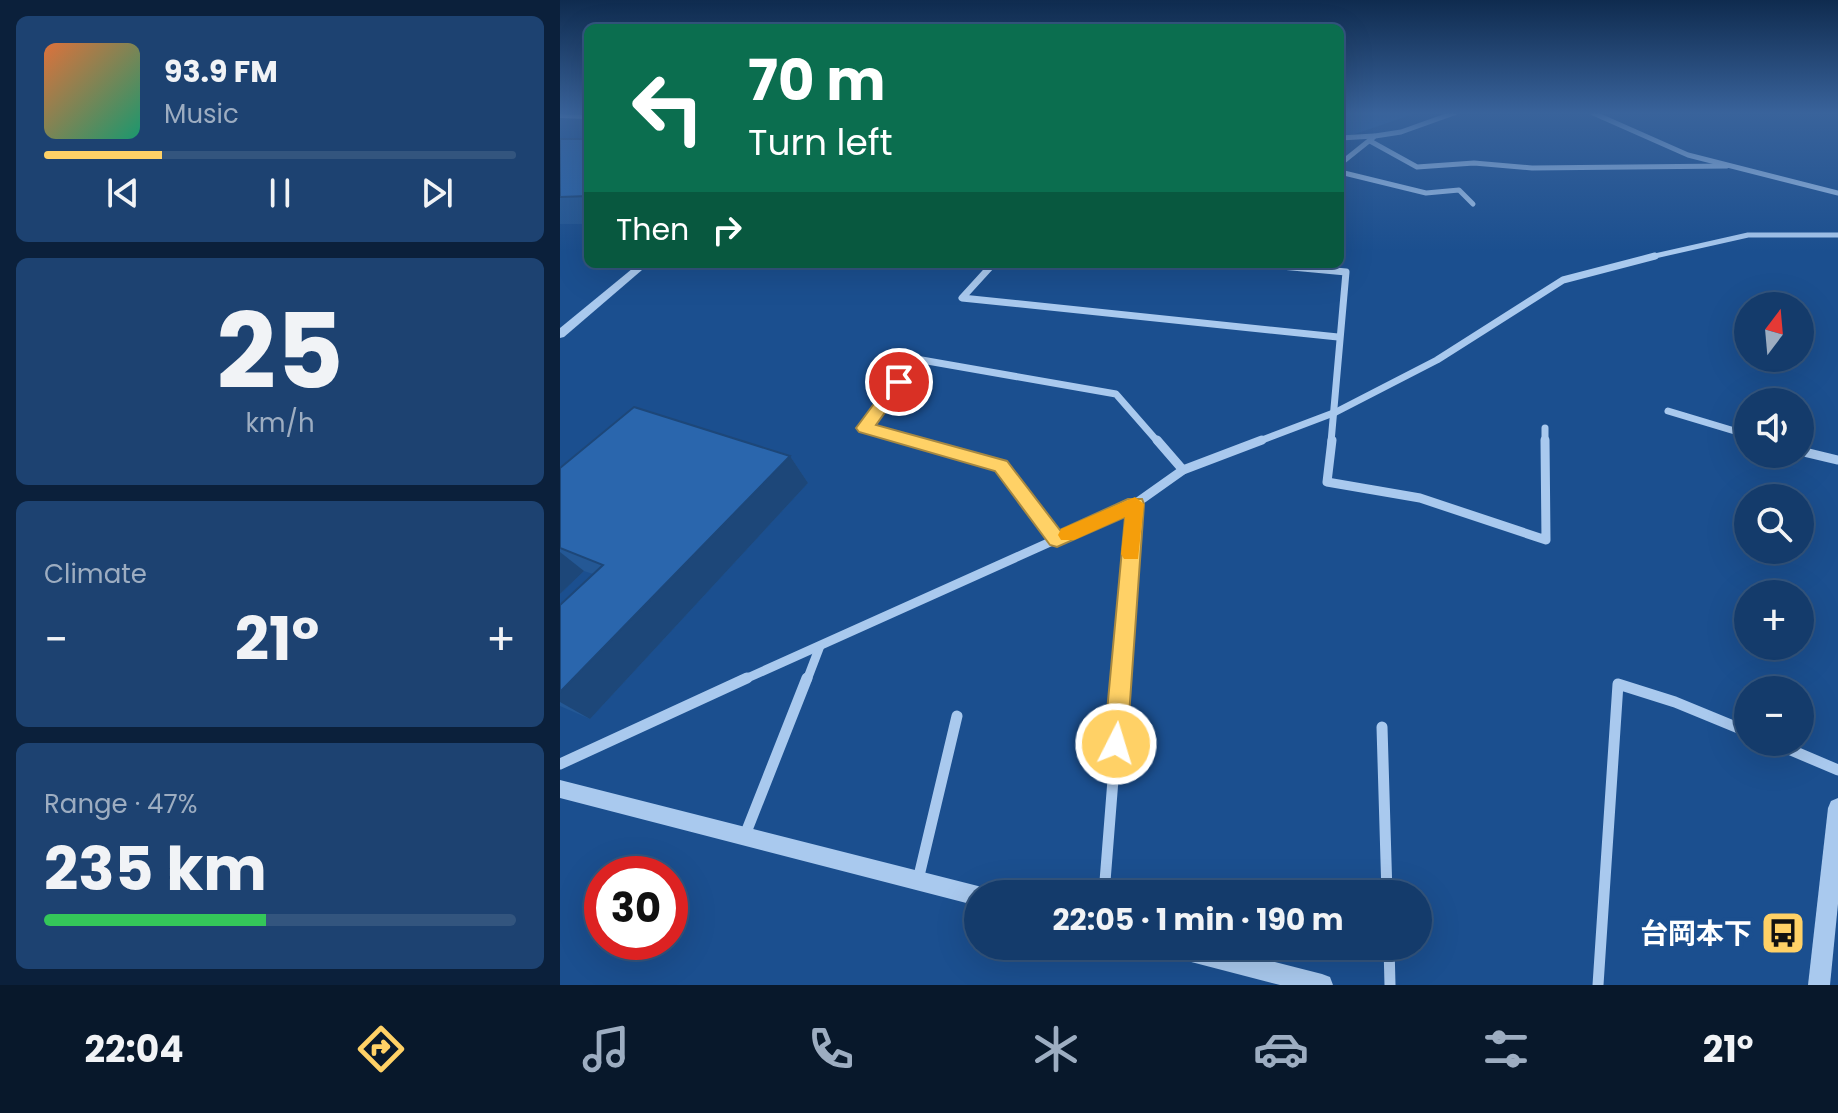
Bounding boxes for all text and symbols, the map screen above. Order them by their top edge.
text: 70 m [748,41,886,120]
text: 93.9 FM [164,50,278,93]
icon: left [616,56,720,160]
text: Music [164,96,239,132]
text: Turn left [748,117,893,168]
icon: previous [101,171,145,215]
icon: pause [258,171,302,215]
icon: next [415,171,459,215]
text: Then [616,208,689,251]
icon: right [705,208,749,252]
text: 25 [217,279,343,424]
north arrow [1734,292,1814,372]
map controls [1734,292,1814,756]
pin [865,348,933,416]
icon: arrive [877,360,921,404]
button: sound [1734,388,1814,468]
text: km/h [245,405,315,441]
button: search [1734,484,1814,564]
text: Climate [44,556,147,592]
button: + [1734,580,1814,660]
text: 21° [235,597,319,681]
text: − [44,609,68,670]
text: + [486,609,516,670]
button: − [1734,676,1814,756]
position arrow [1074,702,1158,786]
text: Range · 47% [44,786,197,822]
text: 235 km [44,827,267,911]
speed limit sign: 30 [584,856,688,960]
text: 22:05 · 1 min · 190 m [1052,898,1344,941]
bus stop icon: 台岡本下 [1759,909,1807,957]
place label: 台岡本下 [1640,914,1752,953]
icon: directions [353,1021,409,1077]
icon: music [578,1021,634,1077]
icon: phone [803,1021,859,1077]
icon: climate [1028,1021,1084,1077]
icon: car [1253,1021,1309,1077]
icon: filters [1478,1021,1534,1077]
text: 22:04 [85,1024,184,1075]
text: 21° [1703,1024,1753,1075]

